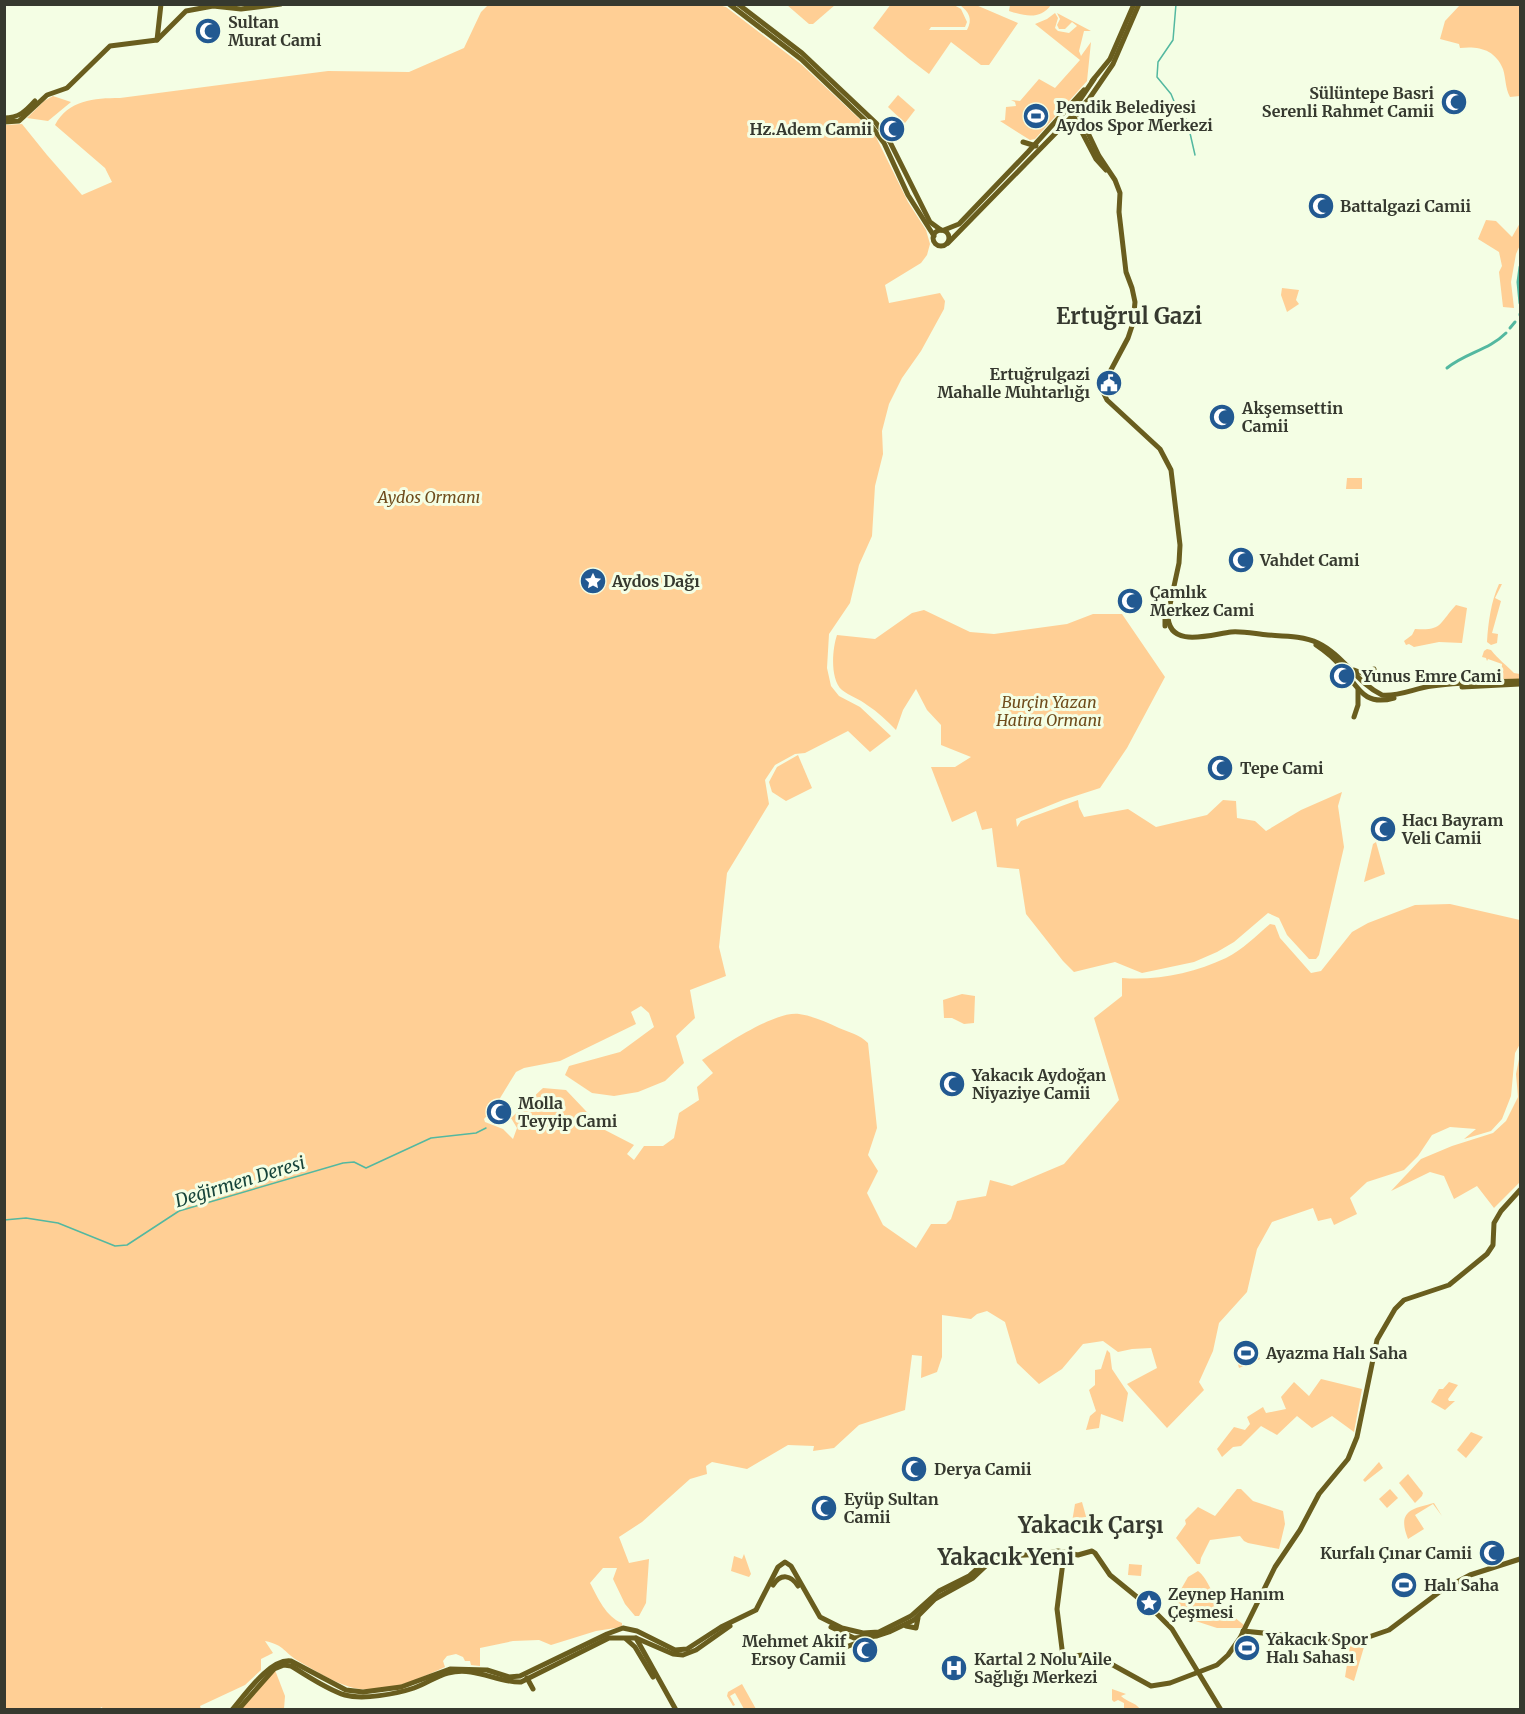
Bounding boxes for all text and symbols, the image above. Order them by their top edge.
place label: Sultan Murat Cami [228,12,322,50]
mosque icon: Sultan Murat Cami [193,16,223,46]
place label: Sülüntepe Basri Serenli Rahmet Camii [1262,83,1435,121]
mosque icon: Sülüntepe Basri Serenli Rahmet Camii [1439,87,1469,117]
place label: Pendik Belediyesi Aydos Spor Merkezi [1055,97,1213,135]
sports icon: Pendik Belediyesi Aydos Spor Merkezi [1021,101,1051,131]
mosque icon: Hz.Adem Camii [877,114,907,144]
place label: Hz.Adem Camii [749,119,873,139]
mosque icon: Battalgazi Camii [1306,191,1336,221]
place label: Battalgazi Camii [1340,196,1471,216]
district label: Ertuğrul Gazi [1056,302,1202,330]
place label: Ertuğrulgazi Mahalle Muhtarlığı [937,364,1091,402]
public building icon: Ertuğrulgazi Mahalle Muhtarlığı [1094,368,1124,398]
place label: Akşemsettin Camii [1241,398,1343,436]
mosque icon: Akşemsettin Camii [1207,402,1237,432]
park label: Aydos Ormanı [376,487,480,507]
mosque icon: Vahdet Cami [1226,545,1256,575]
place label: Vahdet Cami [1259,550,1360,570]
place icon: Aydos Dağı [578,566,608,596]
place label: Aydos Dağı [611,571,700,591]
place label: Çamlık Merkez Cami [1150,582,1255,620]
mosque icon: Çamlık Merkez Cami [1115,586,1145,616]
mosque icon: Yunus Emre Cami [1327,661,1357,691]
place label: Yunus Emre Cami [1361,666,1502,686]
park label: Burçin Yazan Hatıra Ormanı [995,692,1102,730]
mosque icon: Tepe Cami [1205,753,1235,783]
place label: Tepe Cami [1240,758,1324,778]
place label: Hacı Bayram Veli Camii [1401,810,1503,848]
mosque icon: Hacı Bayram Veli Camii [1368,814,1398,844]
place label: Yakacık Aydoğan Niyaziye Camii [971,1065,1106,1103]
mosque icon: Yakacık Aydoğan Niyaziye Camii [937,1069,967,1099]
place label: Molla Teyyip Cami [518,1093,618,1131]
mosque icon: Molla Teyyip Cami [484,1097,514,1127]
water label: Değirmen Deresi [171,1151,308,1213]
sports icon: Ayazma Halı Saha [1231,1338,1261,1368]
place label: Ayazma Halı Saha [1265,1343,1407,1363]
mosque icon: Derya Camii [899,1454,929,1484]
place label: Derya Camii [934,1459,1032,1479]
place label: Eyüp Sultan Camii [844,1489,939,1527]
mosque icon: Eyüp Sultan Camii [809,1493,839,1523]
district label: Yakacık Çarşı [1017,1511,1164,1539]
mosque icon: Kurfalı Çınar Camii [1477,1538,1507,1568]
district label: Yakacık Yeni [937,1543,1074,1571]
place label: Kurfalı Çınar Camii [1320,1543,1473,1563]
sports icon: Halı Saha [1389,1570,1419,1600]
place label: Halı Saha [1424,1575,1499,1595]
place label: Zeynep Hanım Çeşmesi [1168,1584,1284,1622]
place icon: Zeynep Hanım Çeşmesi [1134,1588,1164,1618]
place label: Yakacık Spor Halı Sahası [1265,1629,1369,1667]
place label: Mehmet Akif Ersoy Camii [742,1631,847,1669]
sports icon: Yakacık Spor Halı Sahası [1232,1633,1262,1663]
mosque icon: Mehmet Akif Ersoy Camii [850,1635,880,1665]
place label: Kartal 2 Nolu Aile Sağlığı Merkezi [974,1649,1112,1687]
hospital icon: Kartal 2 Nolu Aile Sağlığı Merkezi [939,1653,969,1683]

